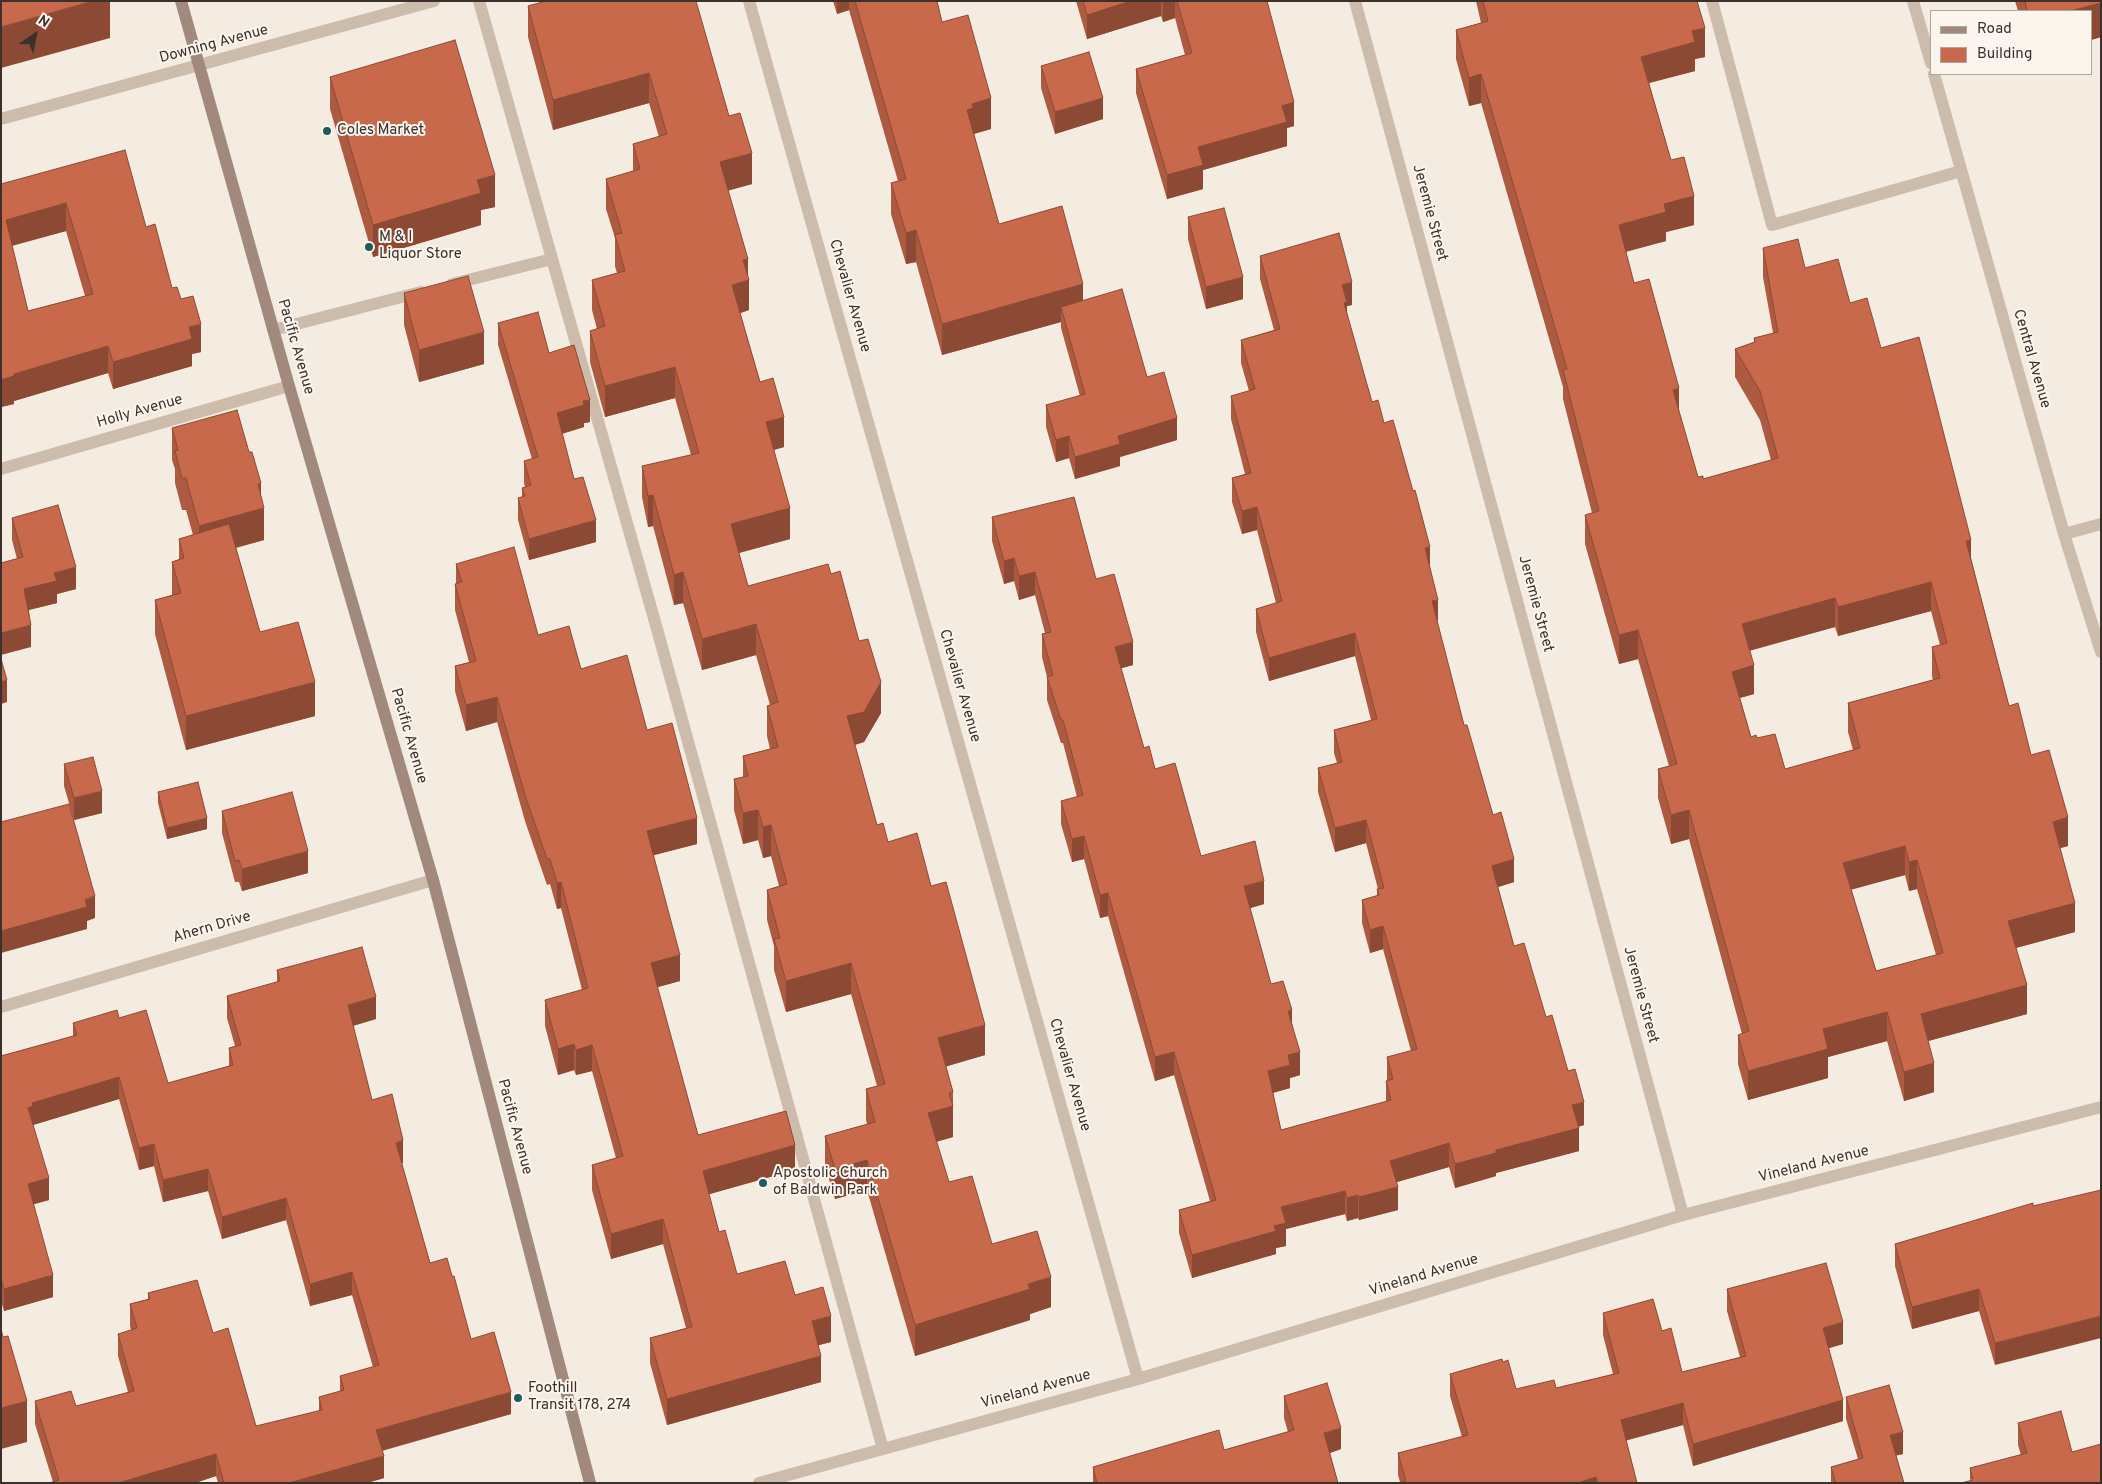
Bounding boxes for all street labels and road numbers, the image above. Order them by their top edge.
street label: Downing Avenue [158,22,270,68]
street label: Jeremie Street [1407,163,1451,263]
street label: Chevalier Avenue [824,237,874,355]
street label: Pacific Avenue [273,297,317,397]
street label: Central Avenue [2008,307,2054,411]
street label: Holly Avenue [95,391,185,433]
street label: Jeremie Street [1513,554,1557,654]
street label: Chevalier Avenue [934,627,984,745]
street label: Pacific Avenue [386,686,430,786]
street label: Ahern Drive [171,908,253,948]
street label: Jeremie Street [1618,945,1662,1045]
street label: Chevalier Avenue [1044,1016,1094,1134]
street label: Pacific Avenue [493,1077,535,1177]
street label: Vineland Avenue [1757,1143,1871,1187]
street label: Vineland Avenue [1367,1251,1481,1301]
street label: Vineland Avenue [979,1367,1093,1413]

